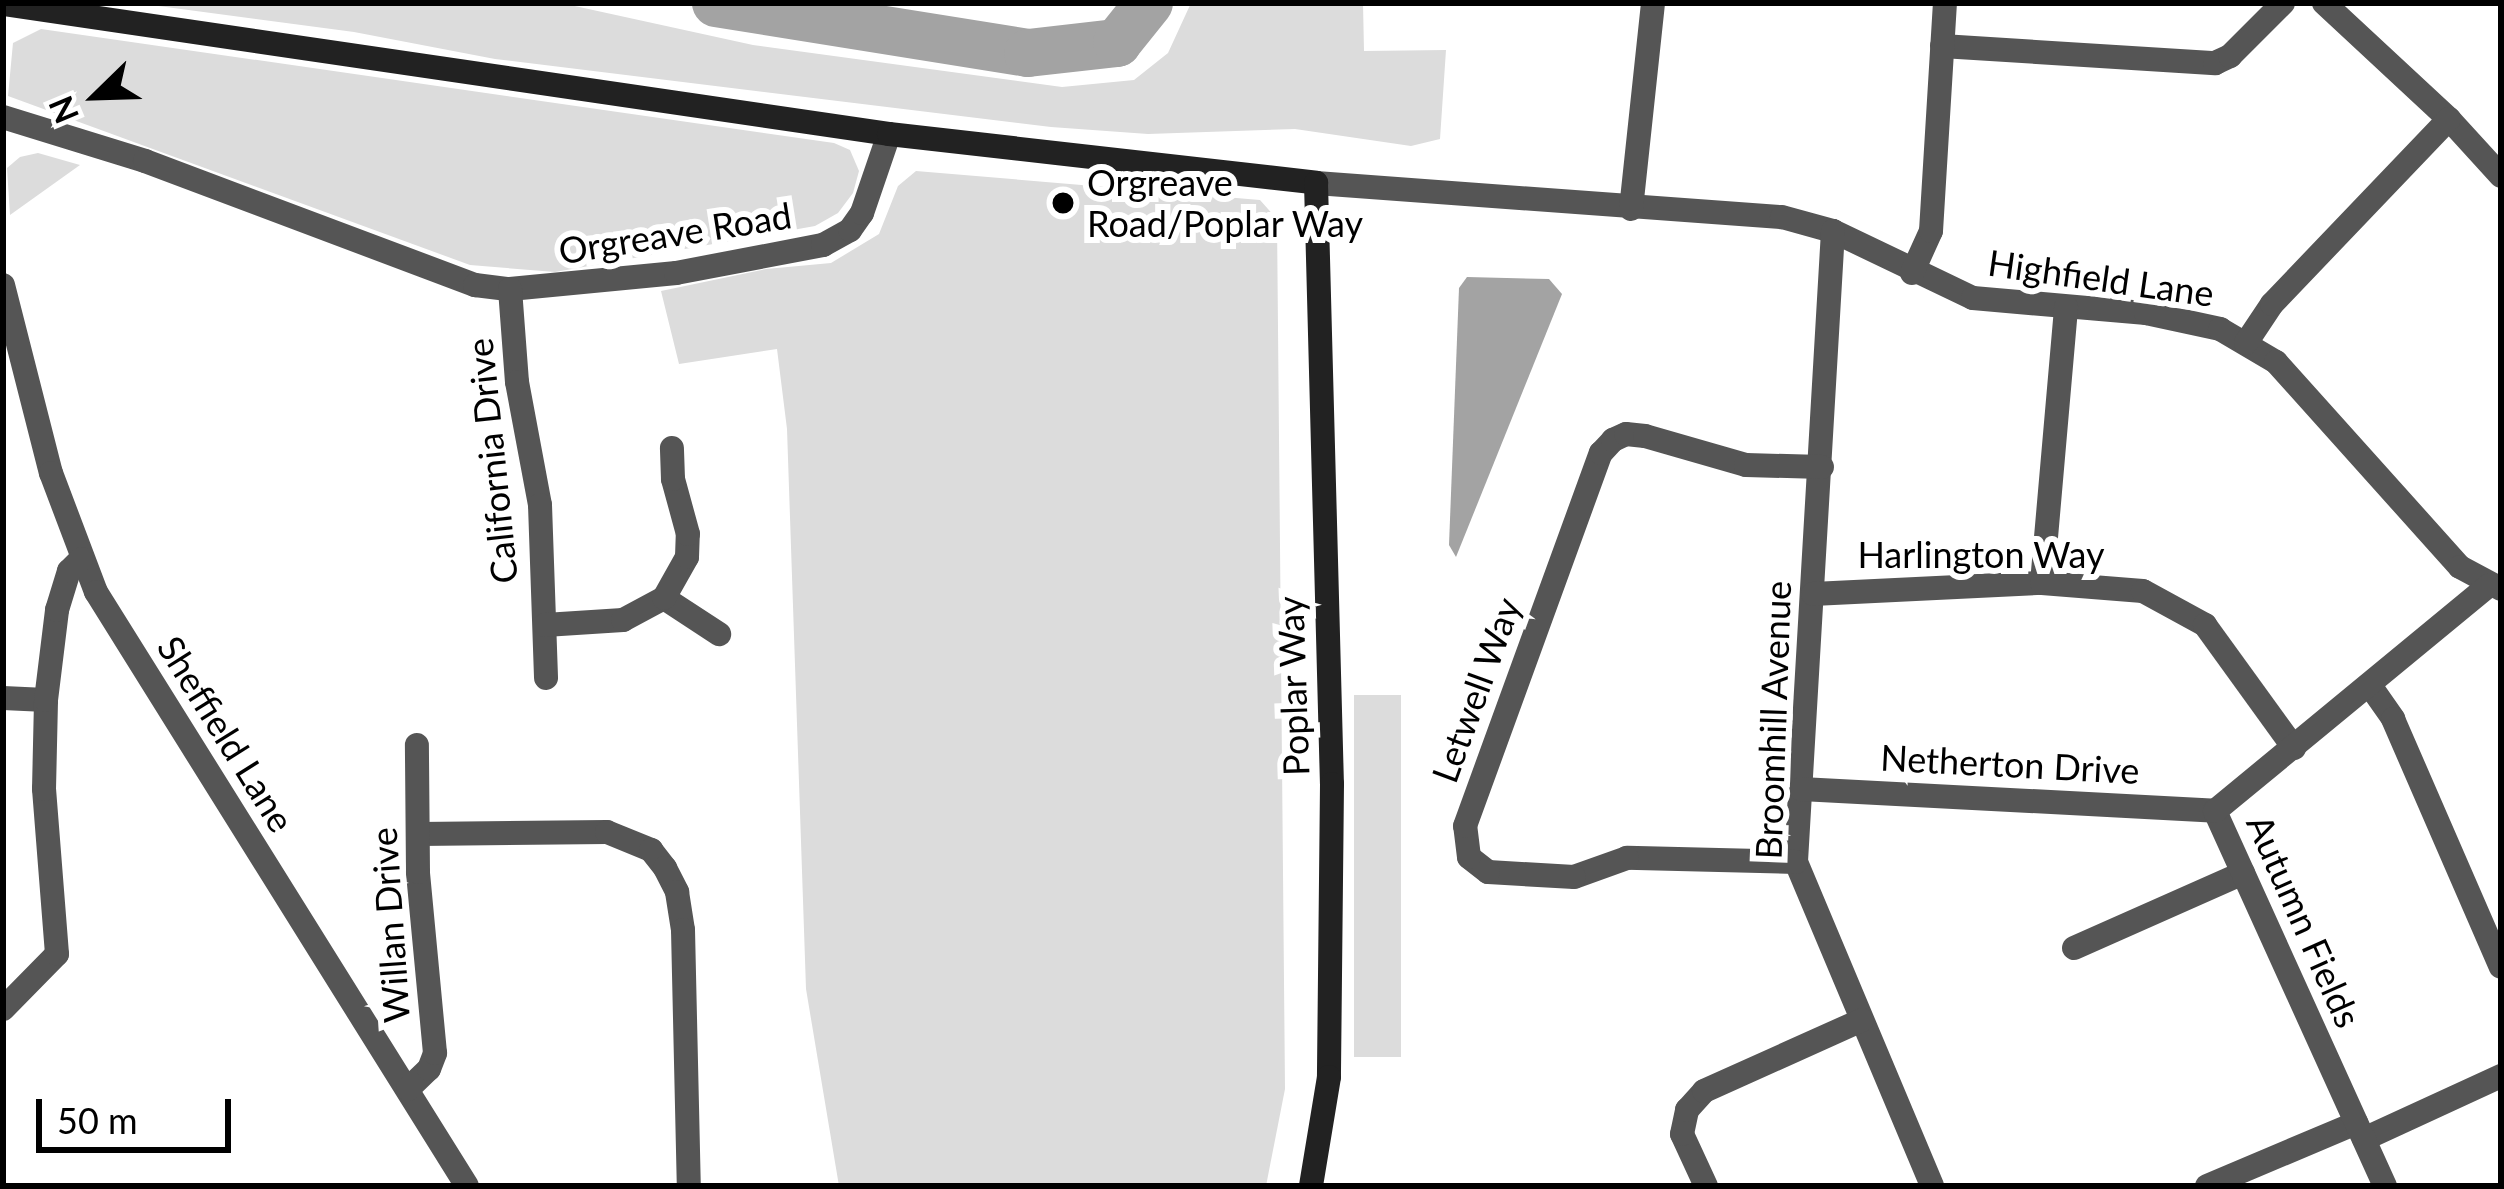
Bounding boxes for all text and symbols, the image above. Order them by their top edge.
north arrow [36,36,156,156]
text: N [39,91,86,130]
place label: Orgreave Road/Poplar Way [1087,160,1364,245]
marker: Orgreave Road/Poplar Way [1050,190,1076,216]
street label: Orgreave Road [556,193,794,273]
street label: Highfield Lane [1985,241,2217,315]
street label: California Drive [458,336,526,586]
street label: Harlington Way [1857,533,2105,577]
street label: Broomhill Avenue [1747,579,1799,861]
street label: Letwell Way [1423,592,1529,788]
street label: Poplar Way [1268,595,1318,777]
street label: Sheffield Lane [149,628,303,840]
street label: Netherton Drive [1879,736,2141,792]
street label: Autumn Fields [2238,808,2370,1034]
street label: Willan Drive [362,826,418,1024]
scale bar [42,1075,237,1149]
text: 50 m [57,1098,138,1142]

